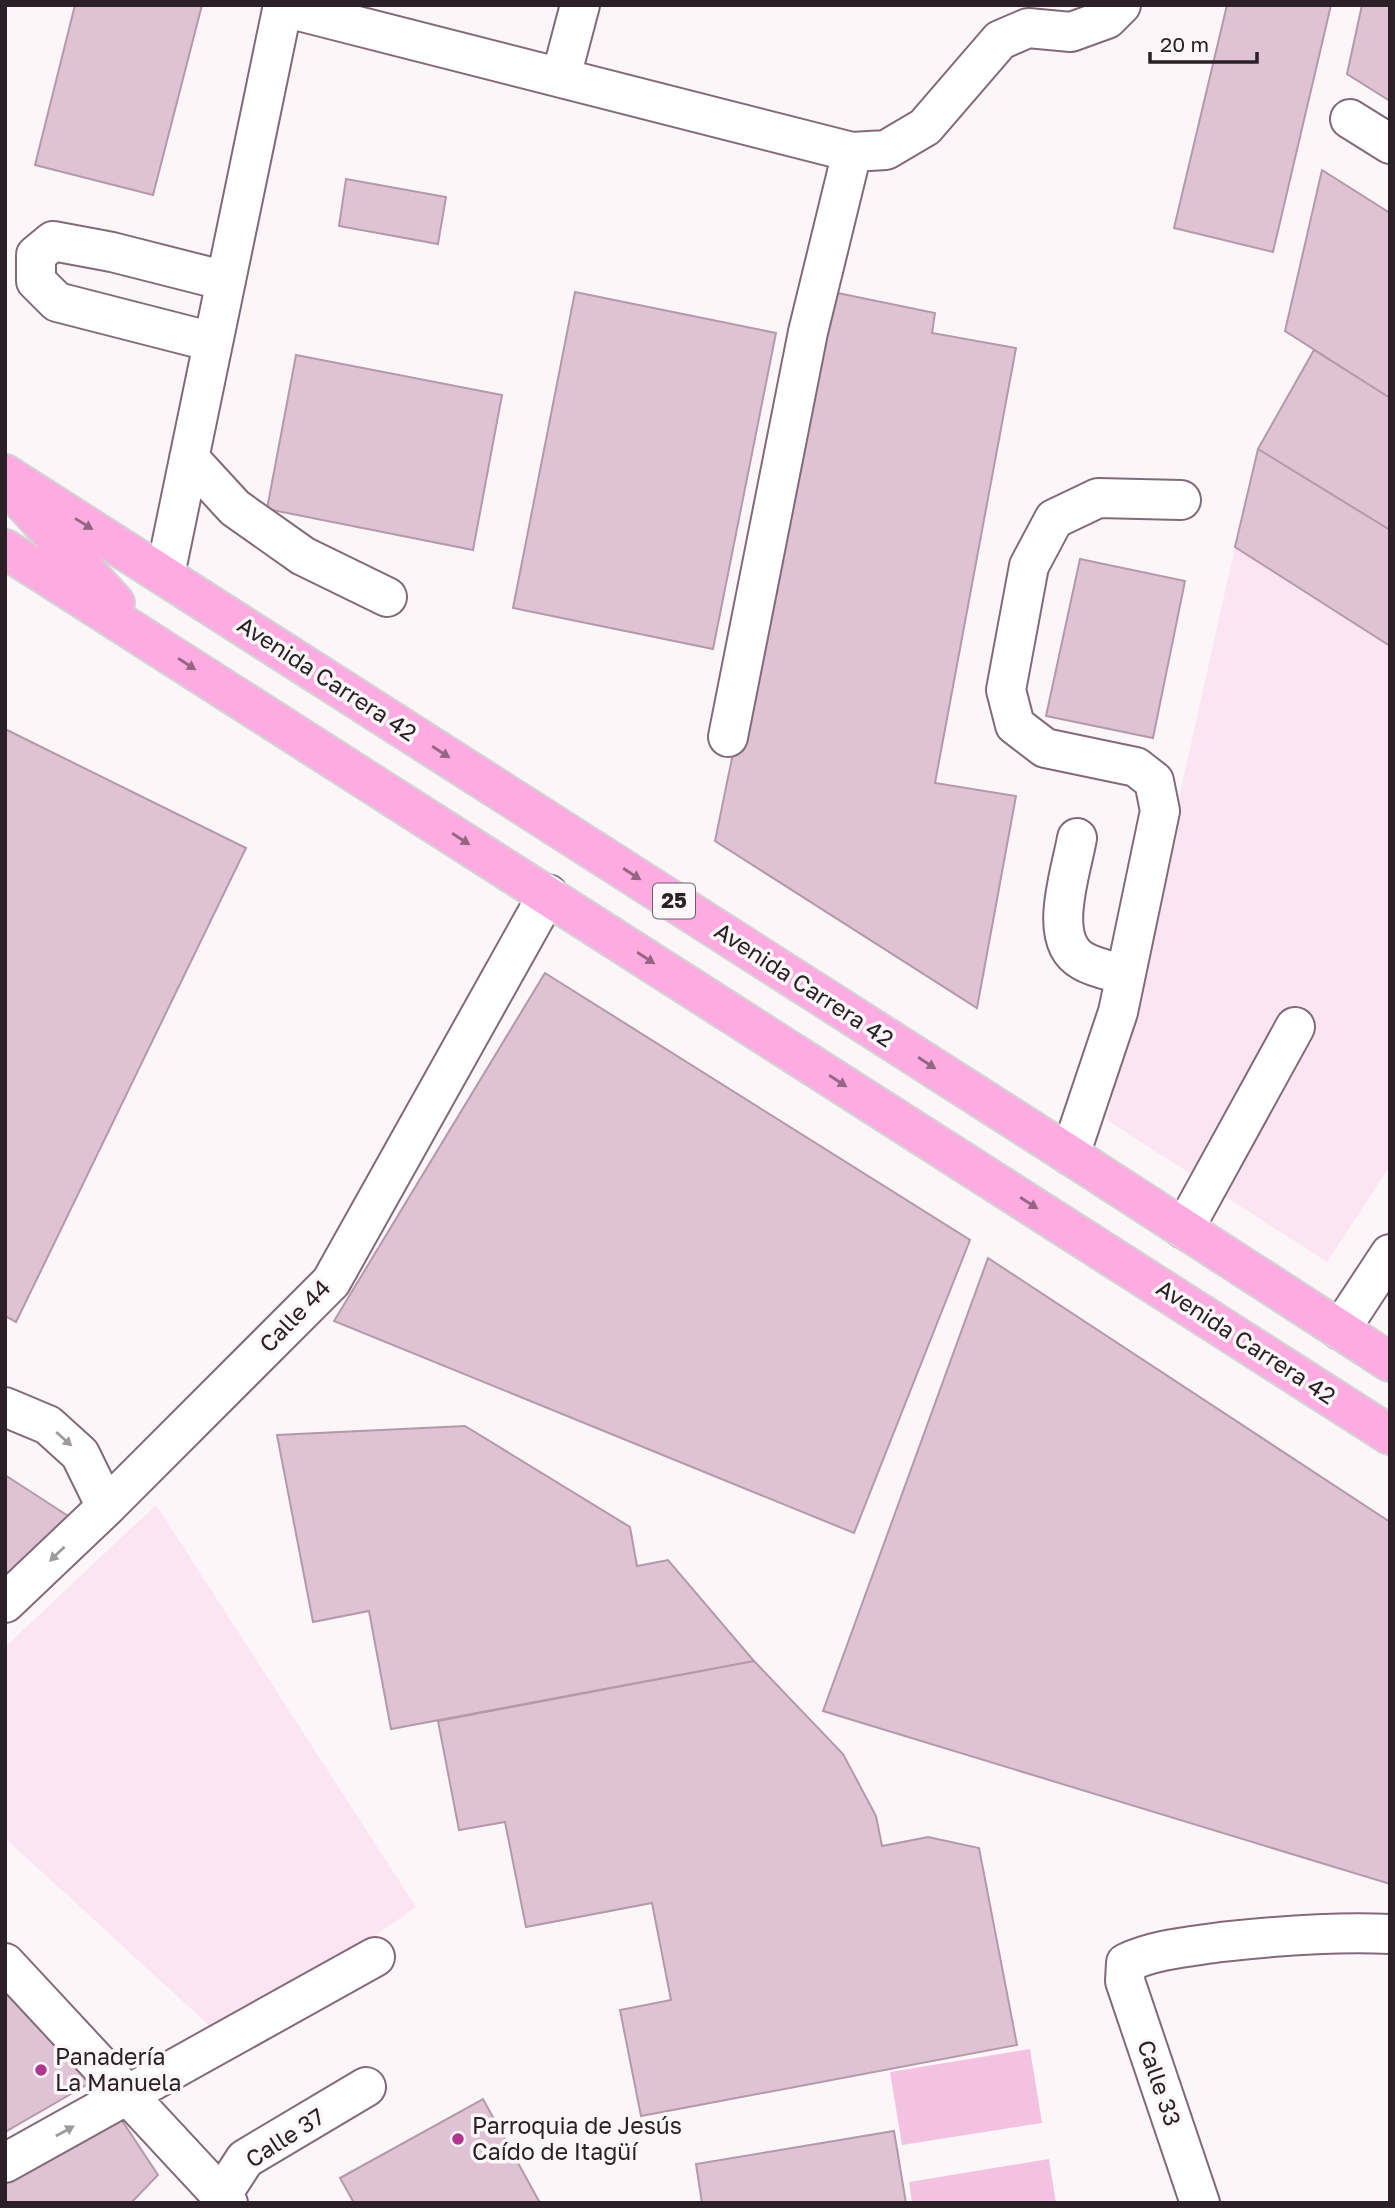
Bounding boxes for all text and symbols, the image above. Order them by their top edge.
scale bar [1150,21,1257,65]
text: 20 m [1160,31,1209,57]
one-way arrow [74,517,93,530]
street label: Avenida Carrera 42 [233,610,422,746]
one-way arrow [177,658,196,671]
one-way arrow [431,745,450,758]
one-way arrow [452,833,471,846]
one-way arrow [622,868,642,881]
road number: 25 [653,884,695,918]
street label: Avenida Carrera 42 [710,916,899,1052]
one-way arrow [637,951,656,964]
one-way arrow [917,1057,936,1070]
one-way arrow [828,1074,848,1087]
one-way arrow [1020,1197,1039,1210]
street label: Calle 44 [253,1273,336,1358]
street label: Avenida Carrera 42 [1152,1273,1341,1409]
one-way arrow [55,1431,72,1447]
one-way arrow [48,1546,65,1563]
street label: Calle 33 [1132,2036,1188,2129]
place label: Panadería La Manuela [55,2042,182,2096]
marker: Panadería La Manuela [33,2062,49,2078]
street label: Calle 37 [240,2101,329,2173]
place label: Parroquia de Jesús Caído de Itagüí [472,2111,682,2165]
one-way arrow [55,2125,75,2137]
marker: Parroquia de Jesús Caído de Itagüí [450,2131,466,2147]

